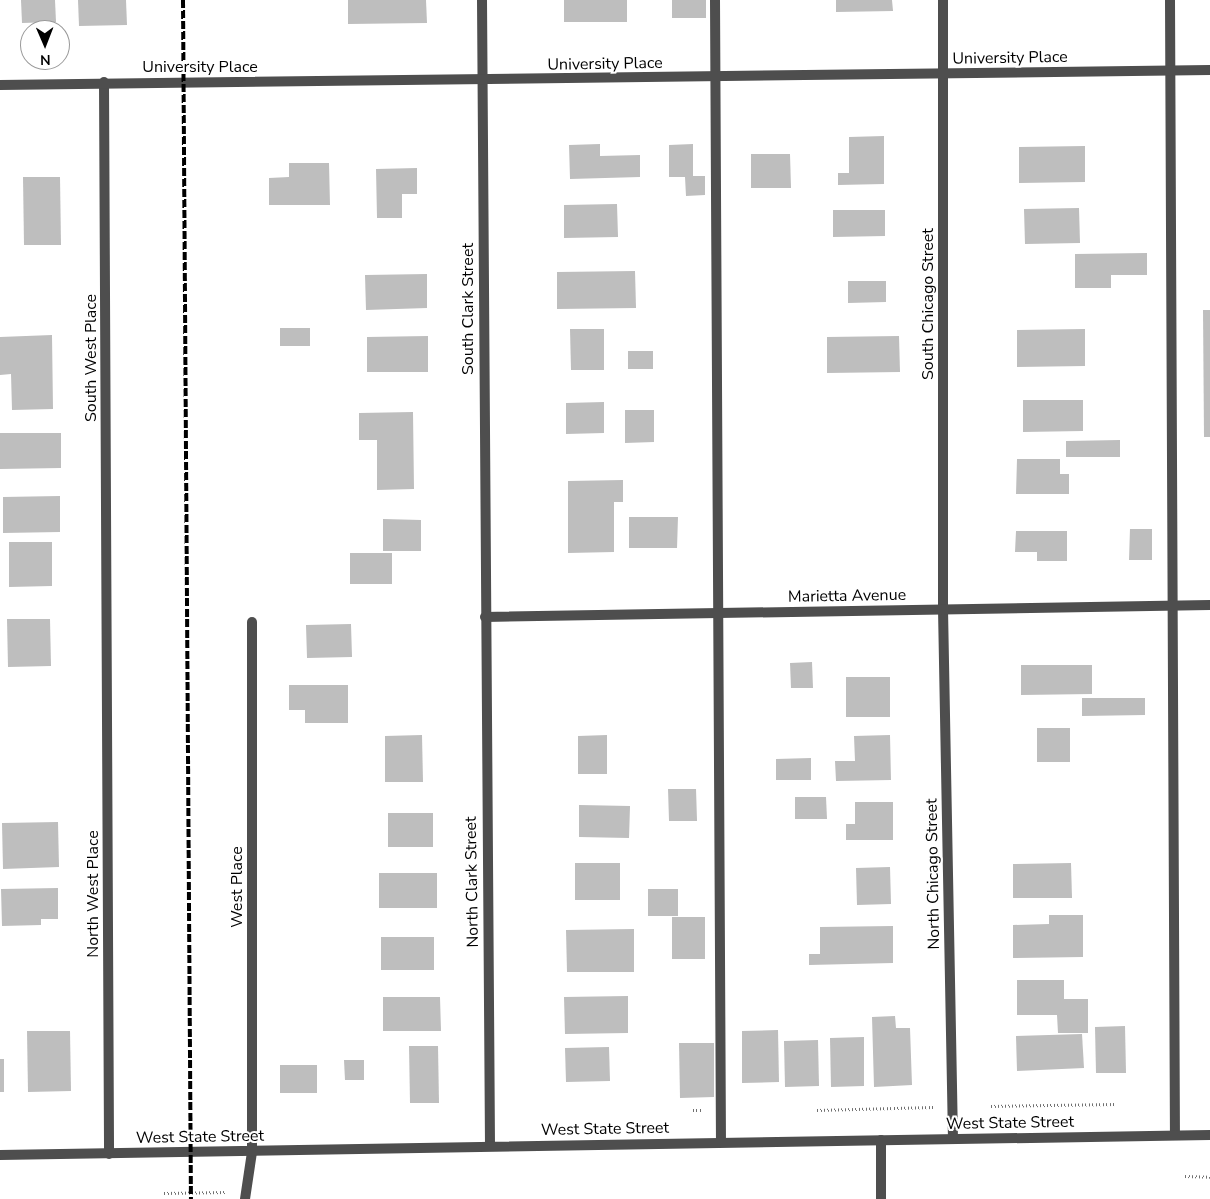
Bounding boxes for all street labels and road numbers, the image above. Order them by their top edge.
street label: University Place [952,47,1068,69]
street label: University Place [547,53,663,75]
street label: University Place [142,57,258,77]
street label: South Chicago Street [918,228,938,380]
street label: South Clark Street [458,243,478,375]
street label: South West Place [81,294,101,422]
street label: Marietta Avenue [788,585,906,607]
street label: North Chicago Street [922,798,944,950]
street label: North Clark Street [461,816,483,948]
street label: North West Place [83,830,103,958]
street label: West Place [227,846,247,928]
street label: West State Street [946,1112,1074,1134]
street label: West State Street [541,1118,669,1140]
street label: West State Street [136,1126,264,1148]

